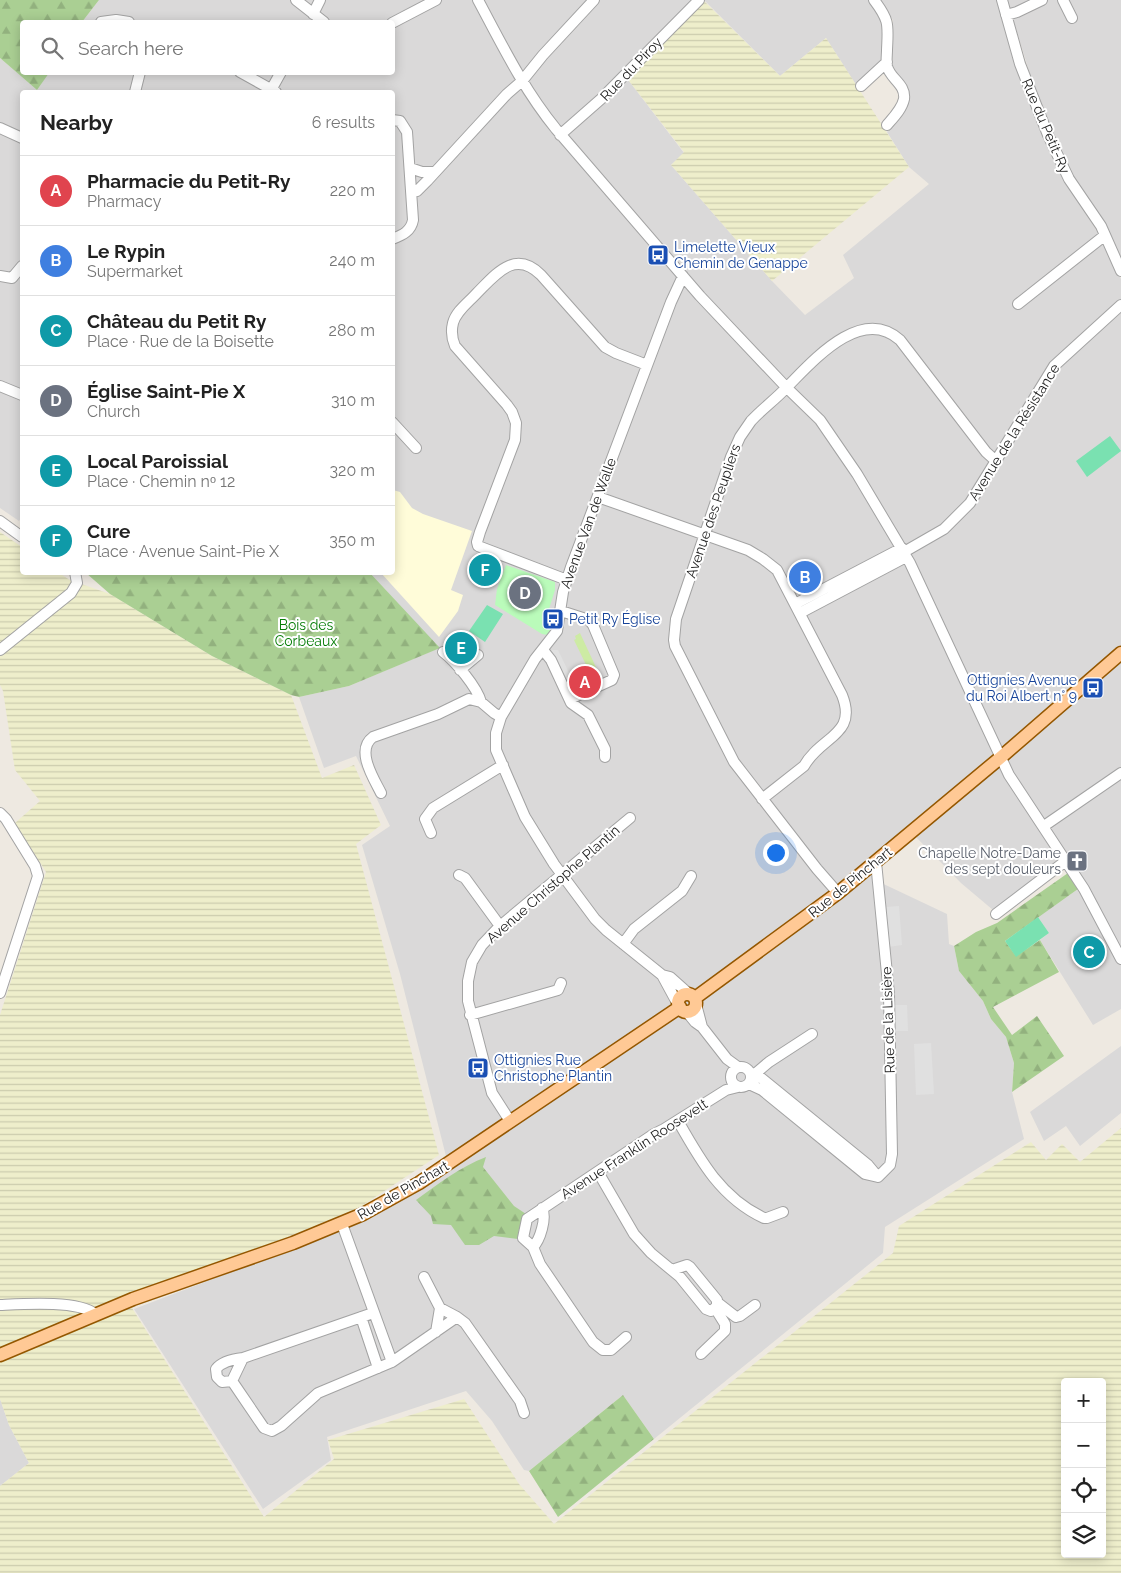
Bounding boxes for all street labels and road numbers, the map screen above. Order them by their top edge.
street label: Rue du Piroy [597,34,665,104]
street label: Rue du Petit-Ry [1019,76,1073,176]
street label: Avenue de la Résistance [965,361,1063,503]
street label: Avenue des Peupliers [683,442,744,580]
street label: Avenue Van de Walle [557,456,619,590]
street label: Avenue Christophe Plantin [483,822,623,946]
street label: Rue de Pinchart [805,843,895,921]
street label: Rue de la Lisière [878,966,898,1074]
street label: Avenue Franklin Roosevelt [558,1095,710,1202]
street label: Rue de Pinchart [355,1157,452,1223]

